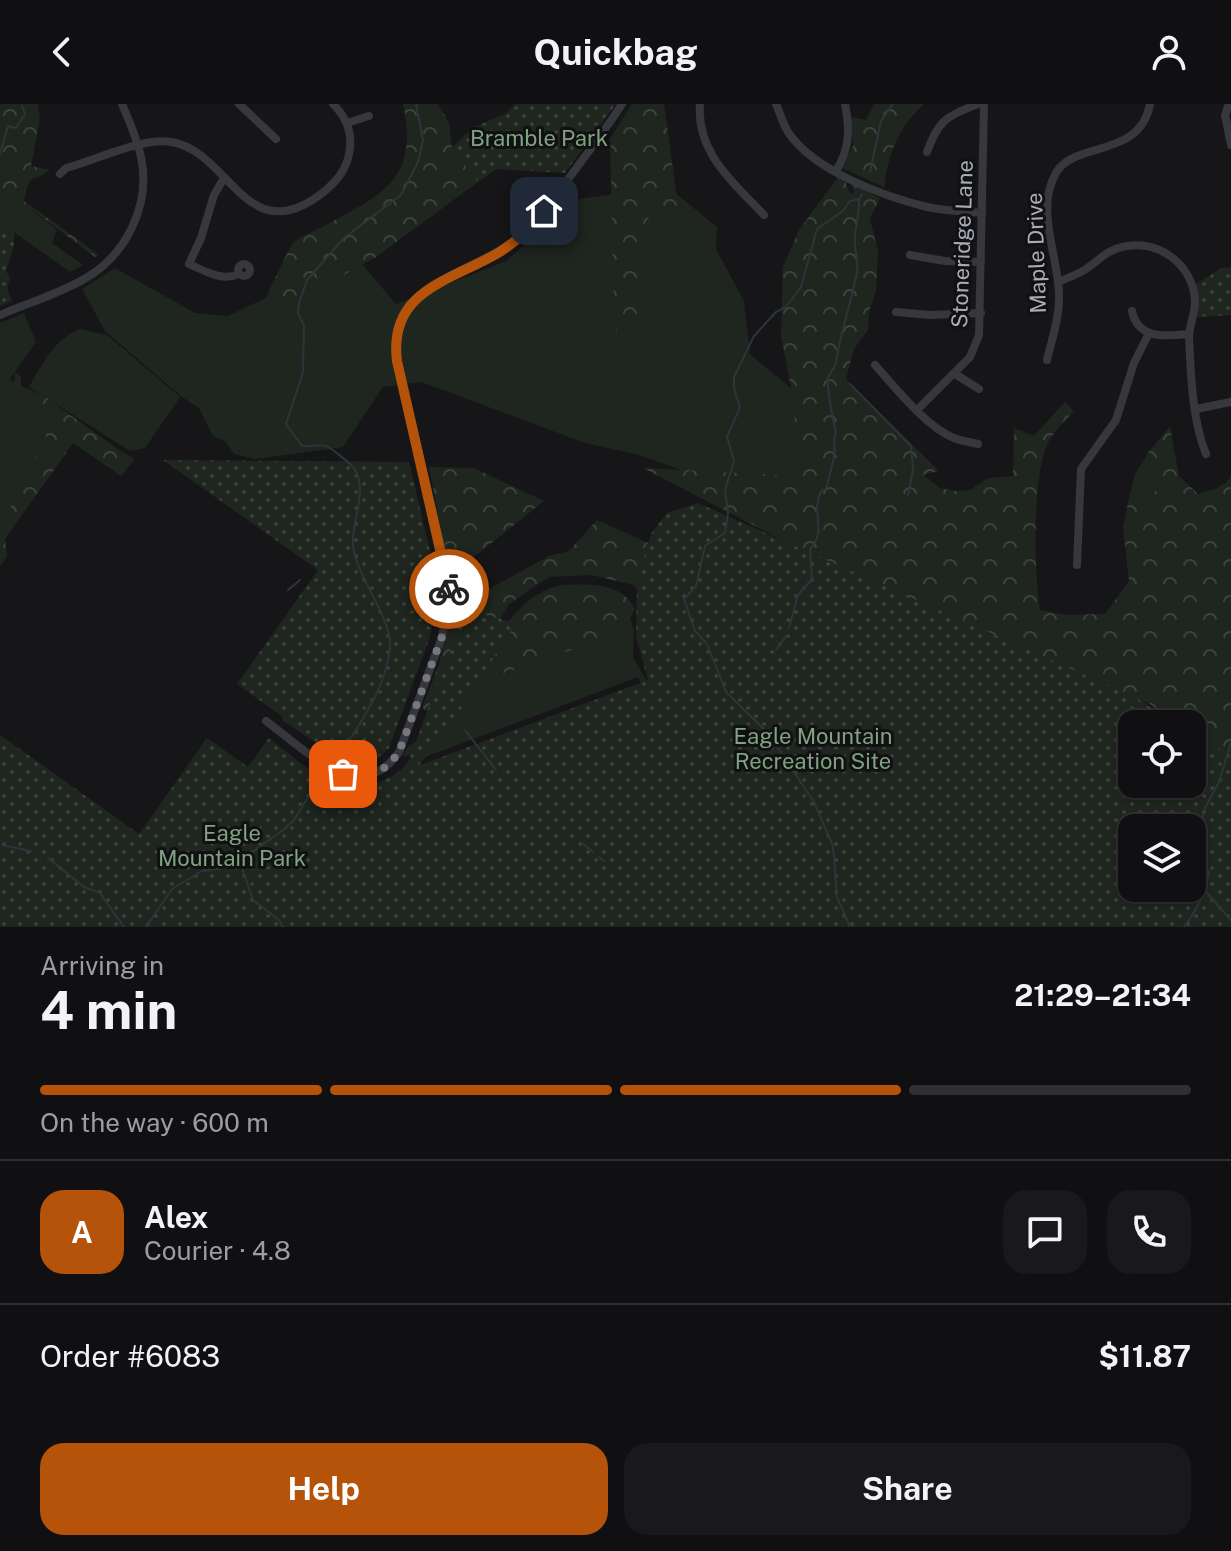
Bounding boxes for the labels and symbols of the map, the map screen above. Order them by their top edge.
park label: Bramble Park [470,125,608,151]
street label: Stoneridge Lane [946,160,978,328]
pin [510,177,578,245]
street label: Maple Drive [1021,192,1051,314]
courier [409,549,489,629]
park label: Eagle Mountain Recreation Site [734,723,892,774]
pin [309,740,377,808]
park label: Eagle Mountain Park [158,820,306,871]

